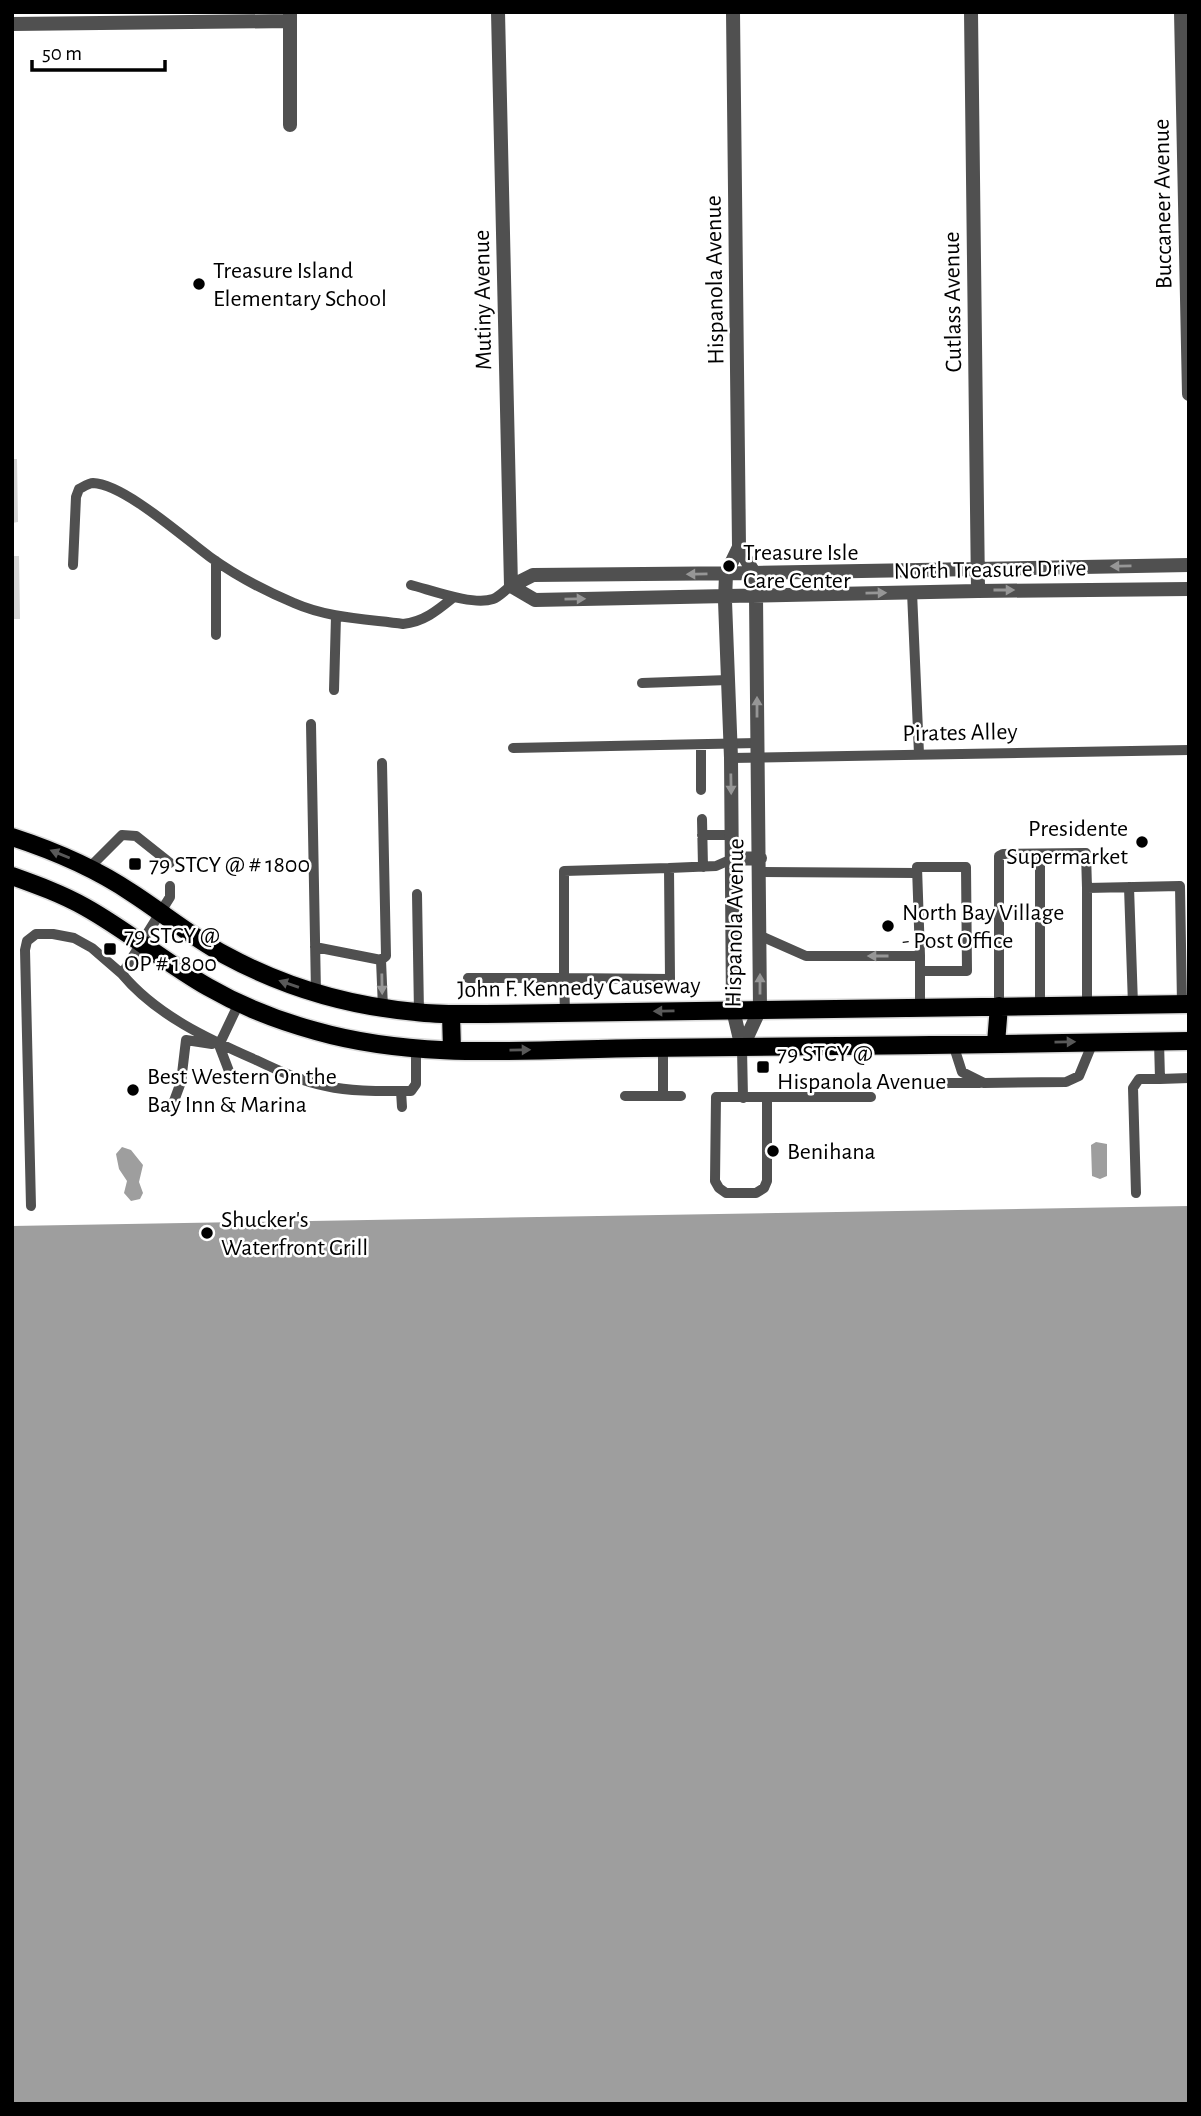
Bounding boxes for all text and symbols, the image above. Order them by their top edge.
scale bar [32,28,164,72]
text: 50 m [42,43,82,64]
street label: Buccaneer Avenue [1150,119,1176,289]
street label: Hispanola Avenue [702,195,728,365]
street label: Mutiny Avenue [470,230,496,370]
street label: Cutlass Avenue [940,231,966,373]
place label: Treasure Island Elementary School [213,259,387,311]
marker: Treasure Island Elementary School [191,276,207,292]
place label: Treasure Isle Care Center [743,541,859,593]
street label: North Treasure Drive [893,556,1087,584]
marker: Treasure Isle Care Center [721,558,737,574]
one-way arrow [1109,561,1131,572]
one-way arrow [686,568,708,580]
one-way arrow [994,585,1016,596]
one-way arrow [866,587,888,599]
one-way arrow [565,593,587,604]
one-way arrow [751,696,763,718]
street label: Pirates Alley [902,720,1018,746]
one-way arrow [726,773,737,795]
place label: Presidente Supermarket [1006,817,1128,869]
marker: Presidente Supermarket [1134,834,1150,850]
street label: Hispanola Avenue [722,838,748,1008]
one-way arrow [49,849,70,860]
place label: 79 STCY @ # 1800 [149,853,310,877]
marker: 79 STCY @ # 1800 [127,856,143,872]
place label: North Bay Village - Post Office [902,901,1064,953]
marker: North Bay Village - Post Office [880,918,896,934]
place label: 79 STCY @ OP # 1800 [124,924,220,976]
marker: 79 STCY @ OP # 1800 [102,941,118,957]
one-way arrow [867,950,889,962]
one-way arrow [376,973,387,995]
one-way arrow [755,973,766,995]
street label: John F. Kennedy Causeway [457,974,701,1002]
one-way arrow [278,978,299,989]
one-way arrow [653,1005,675,1017]
one-way arrow [1054,1037,1076,1048]
place label: 79 STCY @ Hispanola Avenue [777,1042,946,1094]
one-way arrow [509,1044,531,1055]
marker: 79 STCY @ Hispanola Avenue [755,1059,771,1075]
place label: Best Western On the Bay Inn & Marina [147,1065,337,1117]
marker: Best Western On the Bay Inn & Marina [125,1082,141,1098]
place label: Benihana [787,1140,876,1164]
marker: Benihana [765,1143,781,1159]
place label: Shucker's Waterfront Grill [221,1208,368,1260]
marker: Shucker's Waterfront Grill [199,1225,215,1241]

